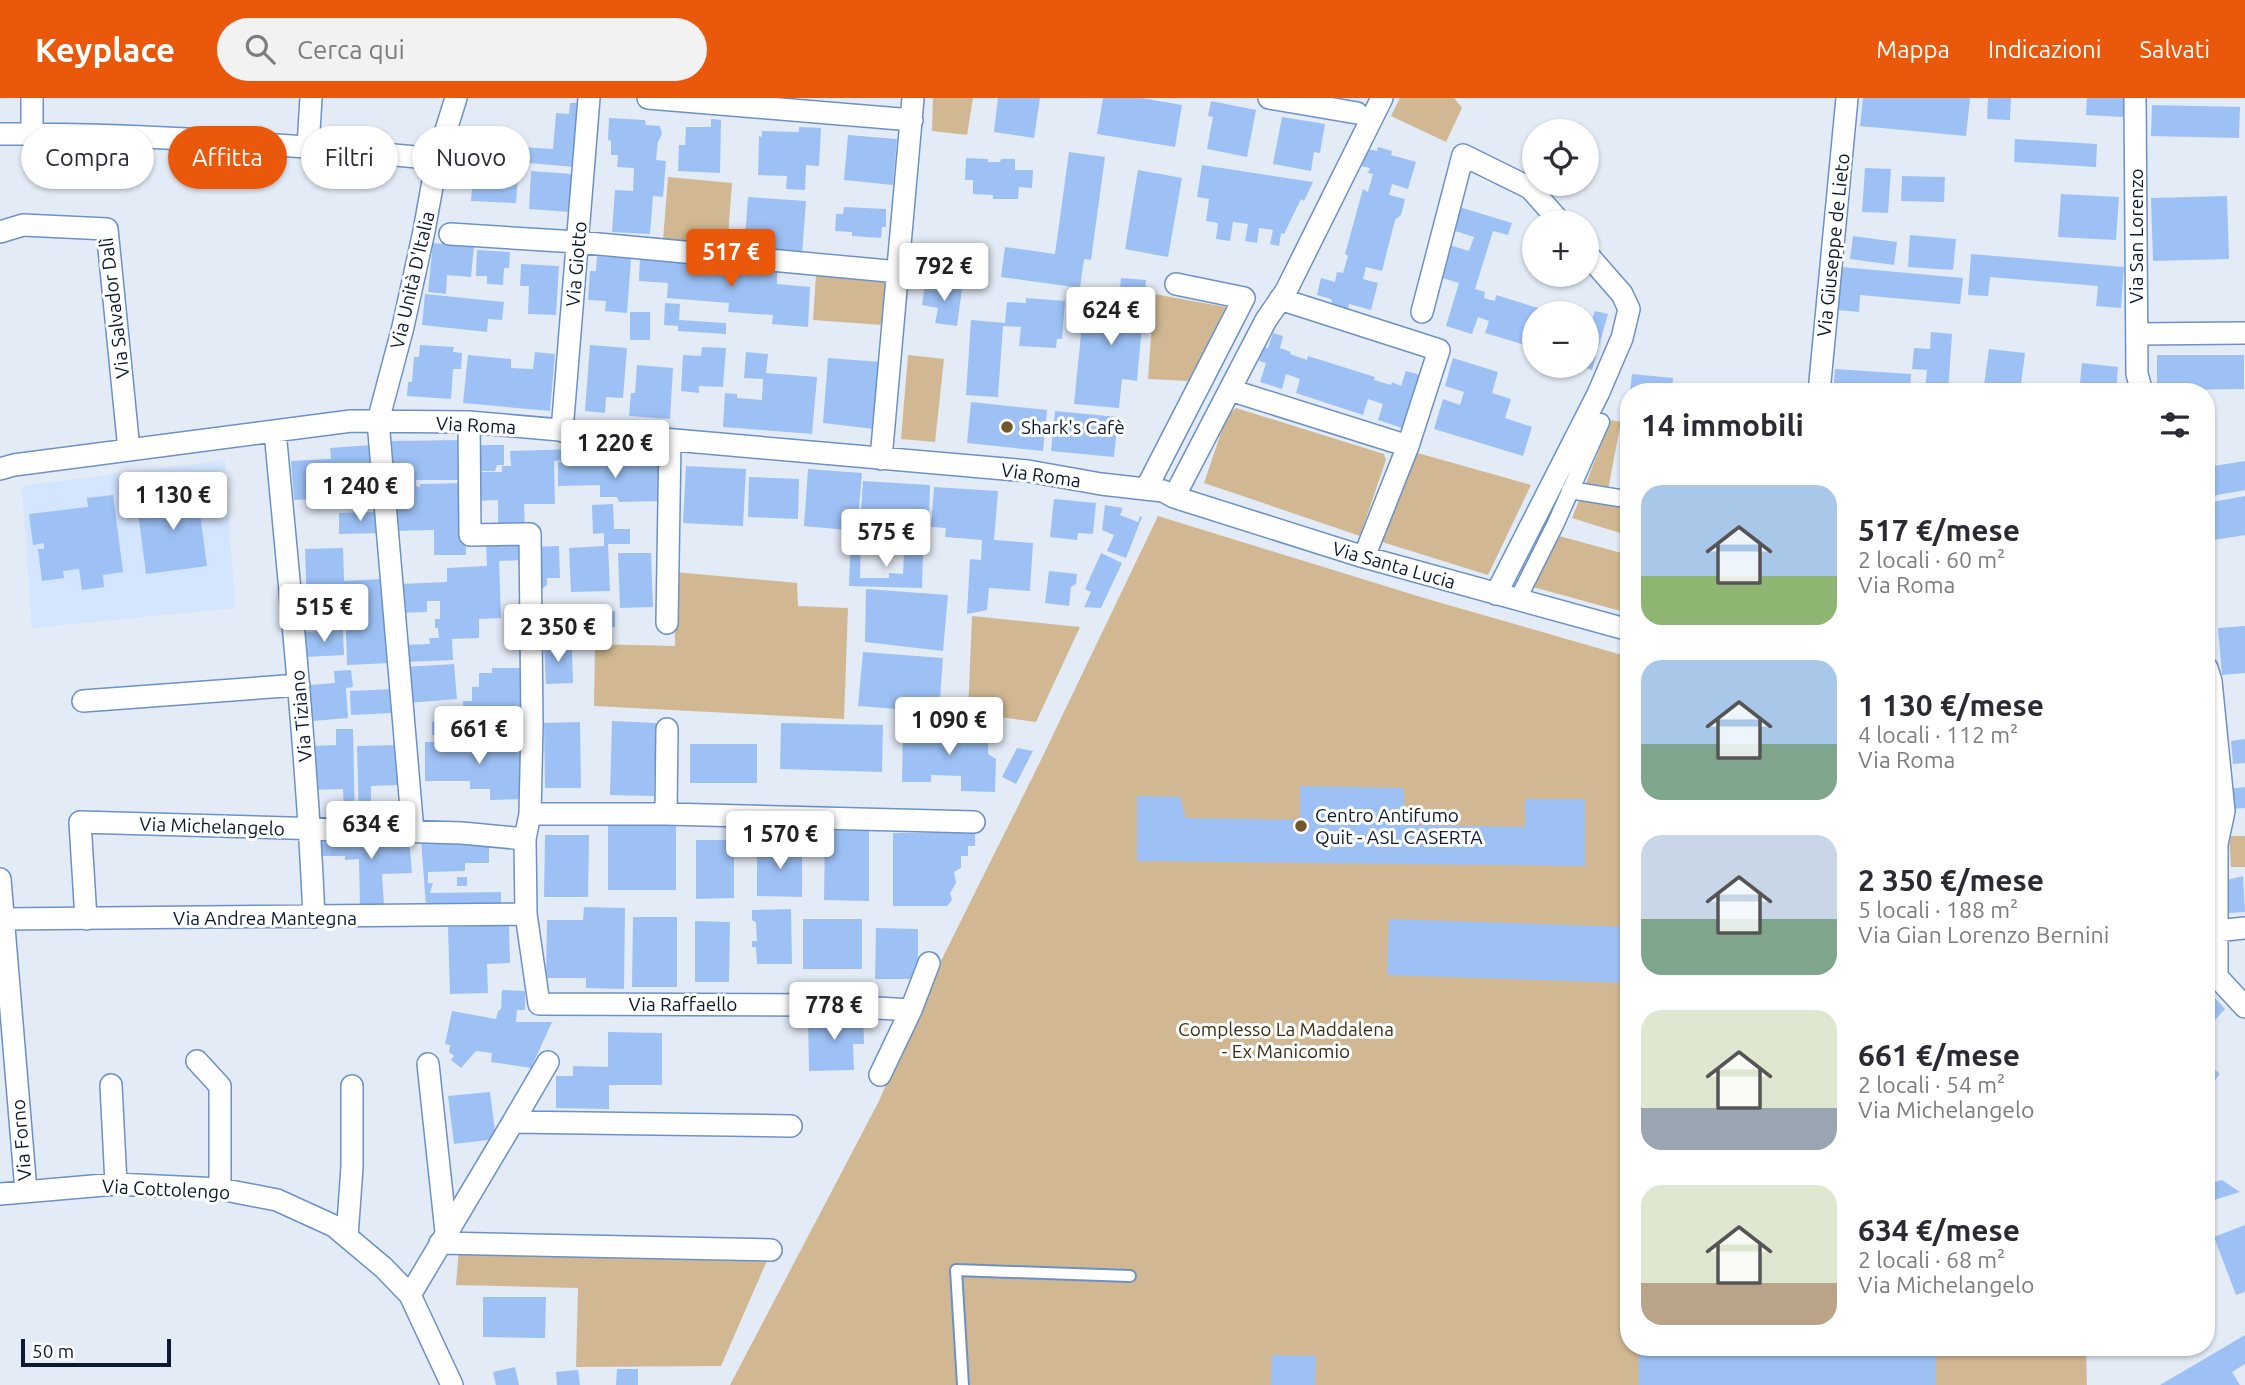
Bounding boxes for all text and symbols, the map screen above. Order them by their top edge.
search box [217,18,707,81]
icon: search [241,30,279,68]
text: Keyplace [35,31,175,68]
text: Cerca qui [297,35,405,64]
text: Mappa [1876,36,1950,63]
text: Indicazioni [1988,36,2102,63]
text: Salvati [2140,36,2210,63]
map controls [1522,119,1599,378]
button: locate [1522,119,1599,196]
chip: Compra [21,126,154,189]
chip: Affitta [168,126,287,189]
chip: Filtri [301,126,398,189]
chip: Nuovo [412,126,530,189]
street label: Via Giuseppe de Lieto [1812,152,1854,338]
street label: Via San Lorenzo [2125,168,2147,304]
street label: Via Unità D'Italia [385,209,439,351]
button: + [1522,210,1599,287]
street label: Via Giotto [561,220,591,308]
pin: 517 € [682,230,780,289]
street label: Via Salvador Dalì [94,236,134,380]
text: 517 € [702,239,760,264]
pin: 792 € [895,244,993,303]
text: 792 € [915,253,973,278]
pin: 624 € [1062,288,1160,347]
text: 624 € [1082,297,1140,322]
button: − [1522,301,1599,378]
icon: filters [2156,406,2194,444]
text: 14 immobili [1641,408,1804,442]
street label: Via Roma [435,412,517,438]
place label: Shark's Cafè [1021,416,1125,438]
marker: Shark's Cafè [999,419,1015,435]
pin: 1 220 € [550,420,680,480]
text: 1 220 € [577,430,653,455]
street label: Via Roma [1000,459,1082,491]
pin: 1 240 € [295,464,425,523]
pin: 1 130 € [108,472,238,532]
text: 1 240 € [322,473,398,498]
text: 1 130 € [135,482,211,507]
pin: 575 € [837,510,935,569]
icon: home [1697,513,1781,597]
text: 517 €/mese [1858,513,2020,547]
text: 575 € [857,519,915,544]
street label: Via Santa Lucia [1330,537,1458,593]
text: 2 locali · 60 m² [1858,547,2005,572]
text: Via Roma [1858,572,1955,597]
pin: 515 € [275,584,373,644]
text: 515 € [295,594,353,619]
pin: 2 350 € [493,604,623,664]
text: 2 350 € [520,614,596,639]
street label: Via Tiziano [286,669,316,763]
icon: home [1697,688,1781,772]
text: 1 130 €/mese [1858,688,2044,722]
pin: 1 090 € [884,698,1014,757]
pin: 661 € [430,706,528,766]
text: 1 090 € [911,707,987,732]
text: 661 € [450,716,508,741]
text: 4 locali · 112 m² [1858,722,2018,747]
text: Via Roma [1858,747,1955,772]
pin: 634 € [322,802,420,861]
place label: Centro Antifumo Quit - ASL CASERTA [1315,804,1483,848]
text: 634 € [342,811,400,836]
street label: Via Michelangelo [139,812,285,840]
pin: 1 570 € [715,812,845,871]
marker: Centro Antifumo Quit - ASL CASERTA [1293,818,1309,834]
text: 1 570 € [742,821,818,846]
icon: home [1697,863,1781,947]
text: 2 350 €/mese [1858,863,2044,897]
text: 5 locali · 188 m² [1858,897,2018,922]
street label: Via Andrea Mantegna [173,907,357,929]
text: Via Gian Lorenzo Bernini [1858,922,2109,947]
pin: 778 € [785,982,883,1042]
text: 778 € [805,992,863,1017]
street label: Via Raffaello [629,993,737,1015]
park label: Complesso La Maddalena - Ex Manicomio [1178,1018,1394,1062]
icon: home [1697,1038,1781,1122]
text: 661 €/mese [1858,1038,2020,1072]
text: 2 locali · 54 m² [1858,1072,2005,1097]
text: Via Michelangelo [1858,1097,2035,1122]
street label: Via Forno [6,1098,36,1182]
street label: Via Cottolengo [101,1175,231,1203]
icon: home [1697,1213,1781,1297]
text: 634 €/mese [1858,1213,2020,1247]
text: 2 locali · 68 m² [1858,1247,2005,1272]
text: Via Michelangelo [1858,1272,2035,1297]
scale bar [21,1336,172,1368]
text: 50 m [32,1340,74,1362]

